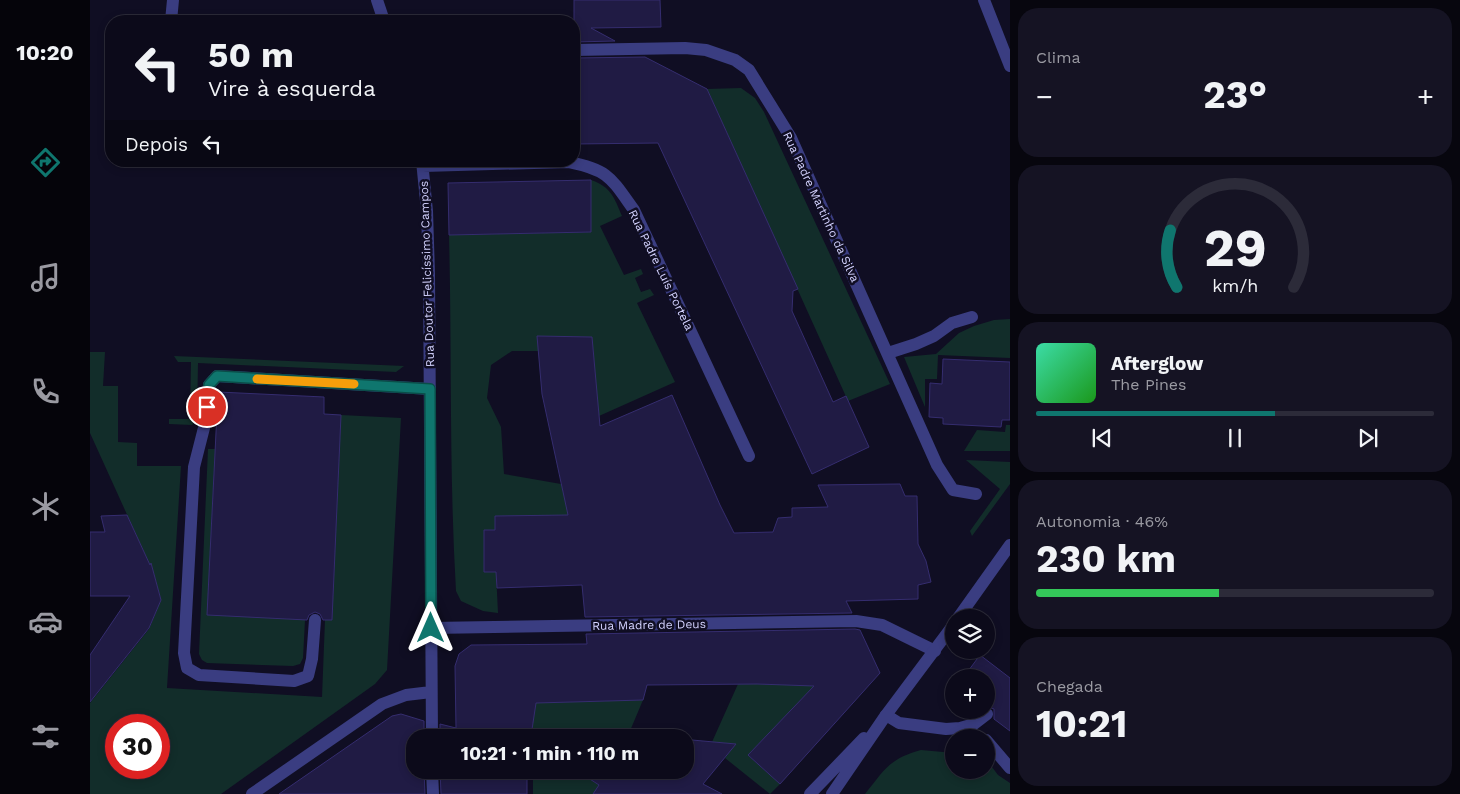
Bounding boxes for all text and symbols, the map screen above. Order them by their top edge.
text: 50 m [208,34,294,76]
icon: left [125,35,190,100]
text: 10:20 [16,40,74,65]
text: Clima [1036,48,1080,67]
text: 23° [1203,73,1267,117]
text: Vire à esquerda [208,76,376,101]
text: − [1036,80,1053,113]
text: + [1417,80,1434,113]
icon: left [198,130,226,158]
street label: Rua Padre Martinho da Silva [780,130,862,285]
text: Depois [125,133,188,156]
icon: directions [28,145,63,180]
street label: Rua Doutor Felicíssimo Campos [417,181,437,367]
street label: Rua Padre Luís Portela [626,207,696,333]
text: 29 [1203,218,1267,279]
icon: music [28,260,63,295]
text: km/h [1212,275,1258,296]
text: Afterglow [1111,352,1203,375]
icon: phone [28,374,63,409]
text: The Pines [1111,375,1187,394]
pin [186,386,228,428]
icon: arrive [193,393,221,421]
icon: previous [1088,424,1116,452]
icon: pause [1221,424,1249,452]
icon: next [1354,424,1382,452]
icon: climate [28,489,63,524]
text: Autonomia · 46% [1036,512,1168,531]
text: 230 km [1036,537,1176,581]
position arrow [404,601,456,653]
icon: car [28,604,63,639]
map controls [945,609,995,779]
button: layers [945,609,995,659]
street label: Rua Madre de Deus [592,617,706,633]
button: + [945,669,995,719]
text: Chegada [1036,677,1103,696]
text: 10:21 [1036,702,1127,746]
speed limit sign: 30 [105,714,170,779]
icon: filters [28,719,63,754]
button: − [945,729,995,779]
text: 10:21 · 1 min · 110 m [461,742,639,765]

